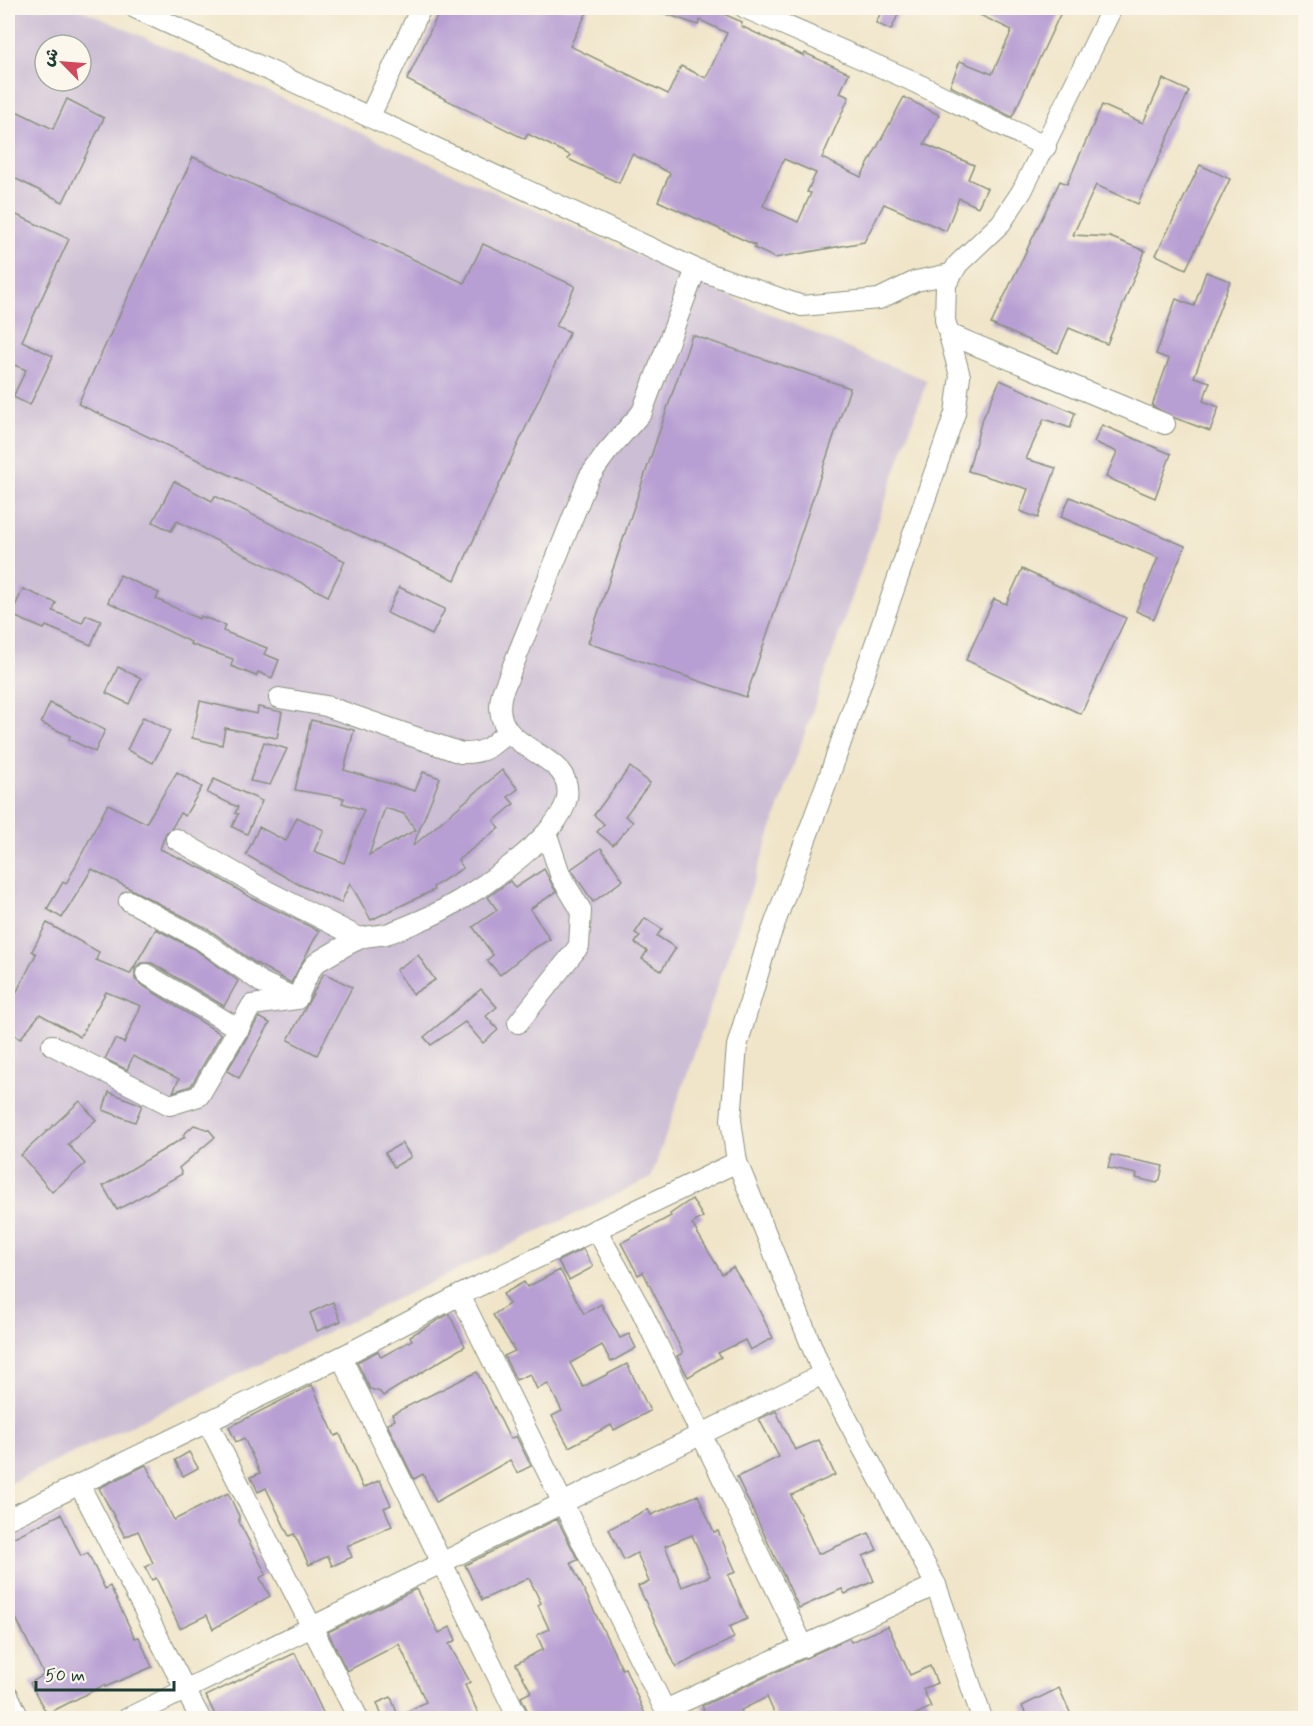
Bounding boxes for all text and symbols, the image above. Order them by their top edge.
north arrow [33,33,93,93]
text: ش [38,45,64,70]
scale bar [36,1654,174,1692]
text: 50 m [45,1664,85,1688]

